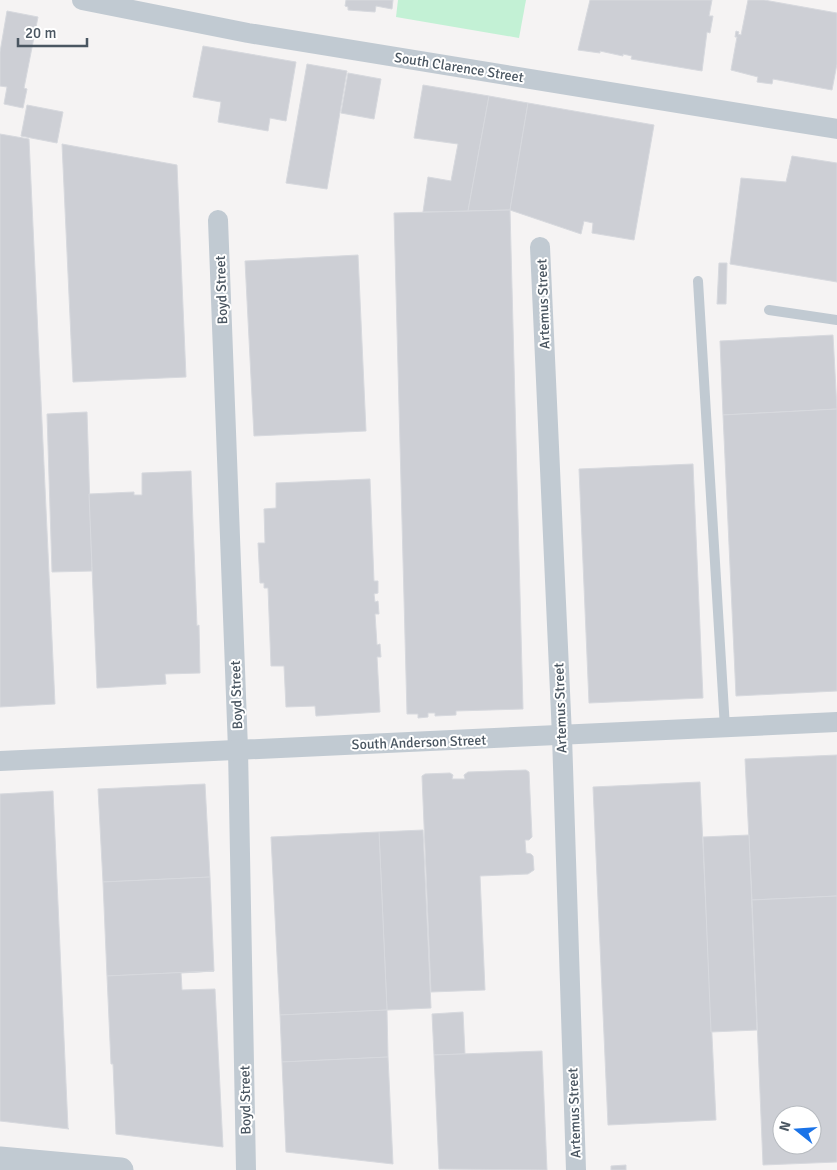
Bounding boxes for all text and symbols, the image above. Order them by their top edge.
scale bar [18,15,86,47]
text: 20 m [25,24,56,42]
street label: South Clarence Street [393,49,525,86]
street label: Boyd Street [212,255,231,325]
street label: Artemus Street [533,258,554,349]
street label: Boyd Street [227,660,246,730]
street label: Artemus Street [550,662,571,753]
street label: South Anderson Street [351,732,487,753]
street label: Boyd Street [236,1065,255,1135]
street label: Artemus Street [564,1067,585,1158]
north arrow [772,1105,822,1155]
text: N [775,1119,795,1133]

